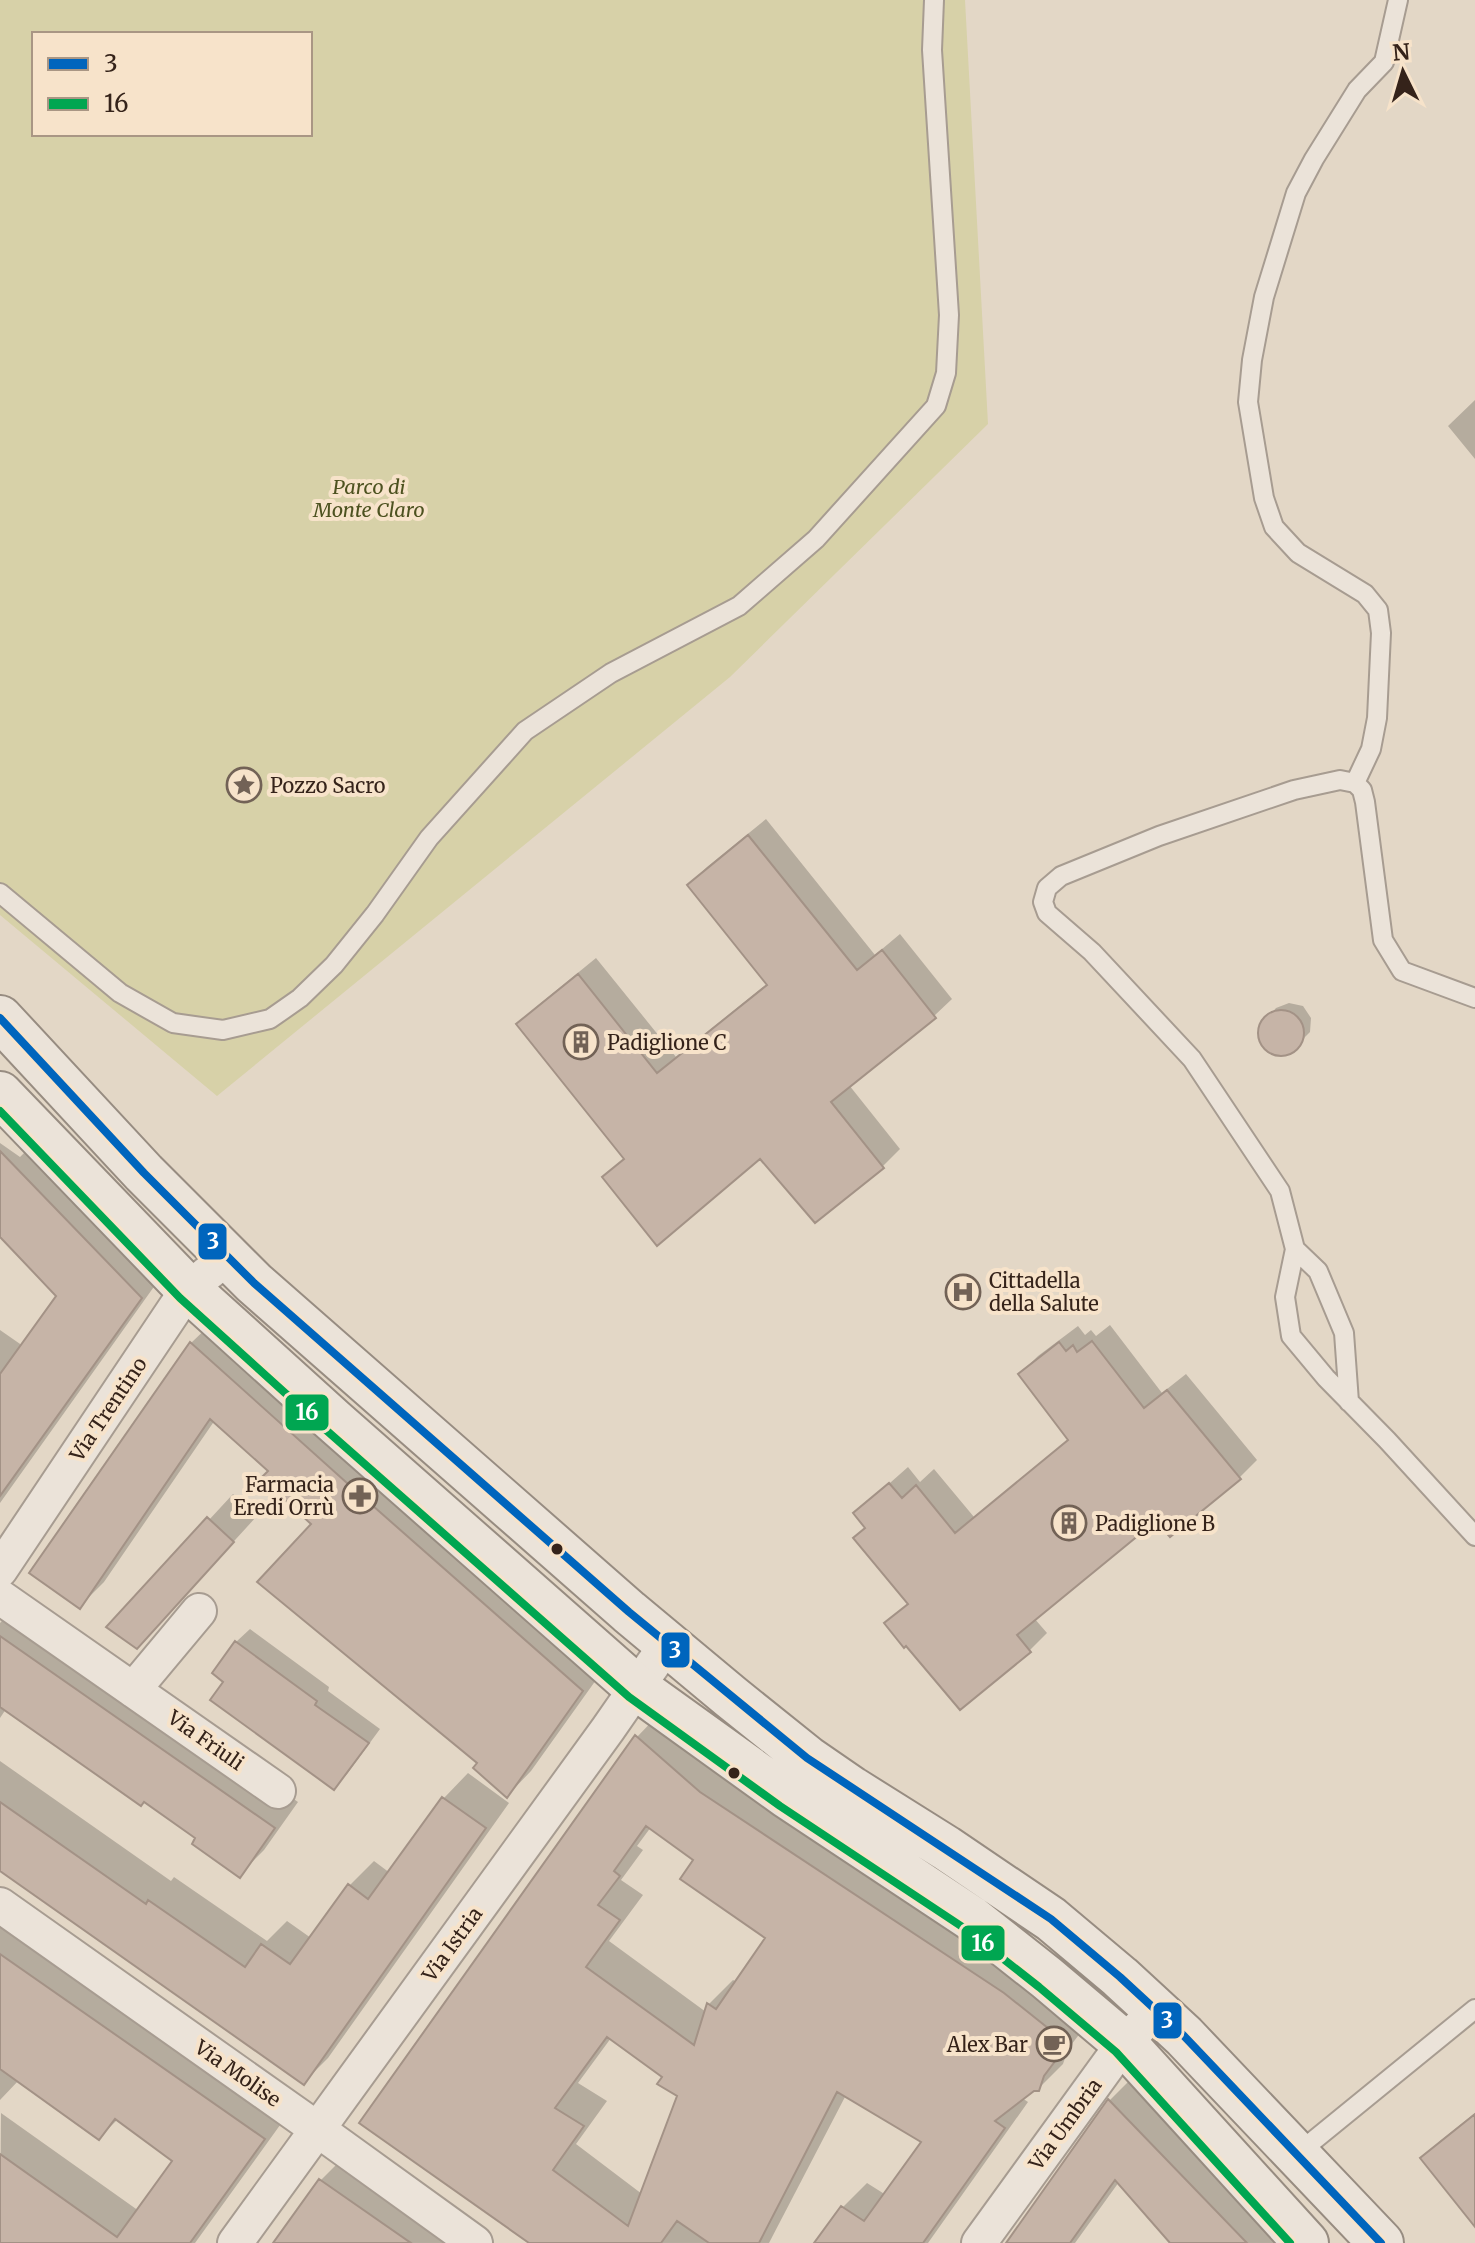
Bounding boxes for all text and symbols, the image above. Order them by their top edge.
legend [32,32,312,136]
north arrow [1363,32,1443,112]
text: N [1391,37,1412,67]
text: 3 [104,48,118,79]
text: 16 [104,88,128,119]
park label: Parco di Monte Claro [312,474,425,522]
place icon: Pozzo Sacro [225,766,263,804]
place label: Pozzo Sacro [270,773,386,798]
building icon: Padiglione C [562,1023,600,1061]
place label: Padiglione C [607,1030,727,1055]
line badge: 3 [197,1222,228,1261]
text: 3 [207,1227,219,1255]
place label: Cittadella della Salute [989,1268,1099,1316]
hospital icon: Cittadella della Salute [944,1273,982,1311]
street label: Via Trentino [63,1352,152,1467]
line badge: 16 [284,1393,330,1432]
text: 16 [296,1398,318,1426]
place label: Farmacia Eredi Orrù [234,1472,334,1520]
pharmacy icon: Farmacia Eredi Orrù [341,1477,379,1515]
building icon: Padiglione B [1050,1504,1088,1542]
place label: Padiglione B [1095,1511,1215,1536]
unlabelled marker [549,1541,565,1557]
line badge: 3 [660,1631,691,1669]
text: 3 [669,1636,681,1664]
street label: Via Friuli [162,1704,249,1775]
unlabelled marker [726,1765,742,1781]
street label: Via Istria [416,1902,488,1987]
line badge: 16 [960,1924,1006,1962]
text: 16 [972,1929,994,1957]
line badge: 3 [1152,2001,1183,2040]
text: 3 [1161,2006,1173,2034]
cafe icon: Alex Bar [1035,2025,1073,2063]
place label: Alex Bar [946,2032,1028,2057]
street label: Via Molise [189,2034,286,2112]
street label: Via Umbria [1023,2073,1107,2176]

